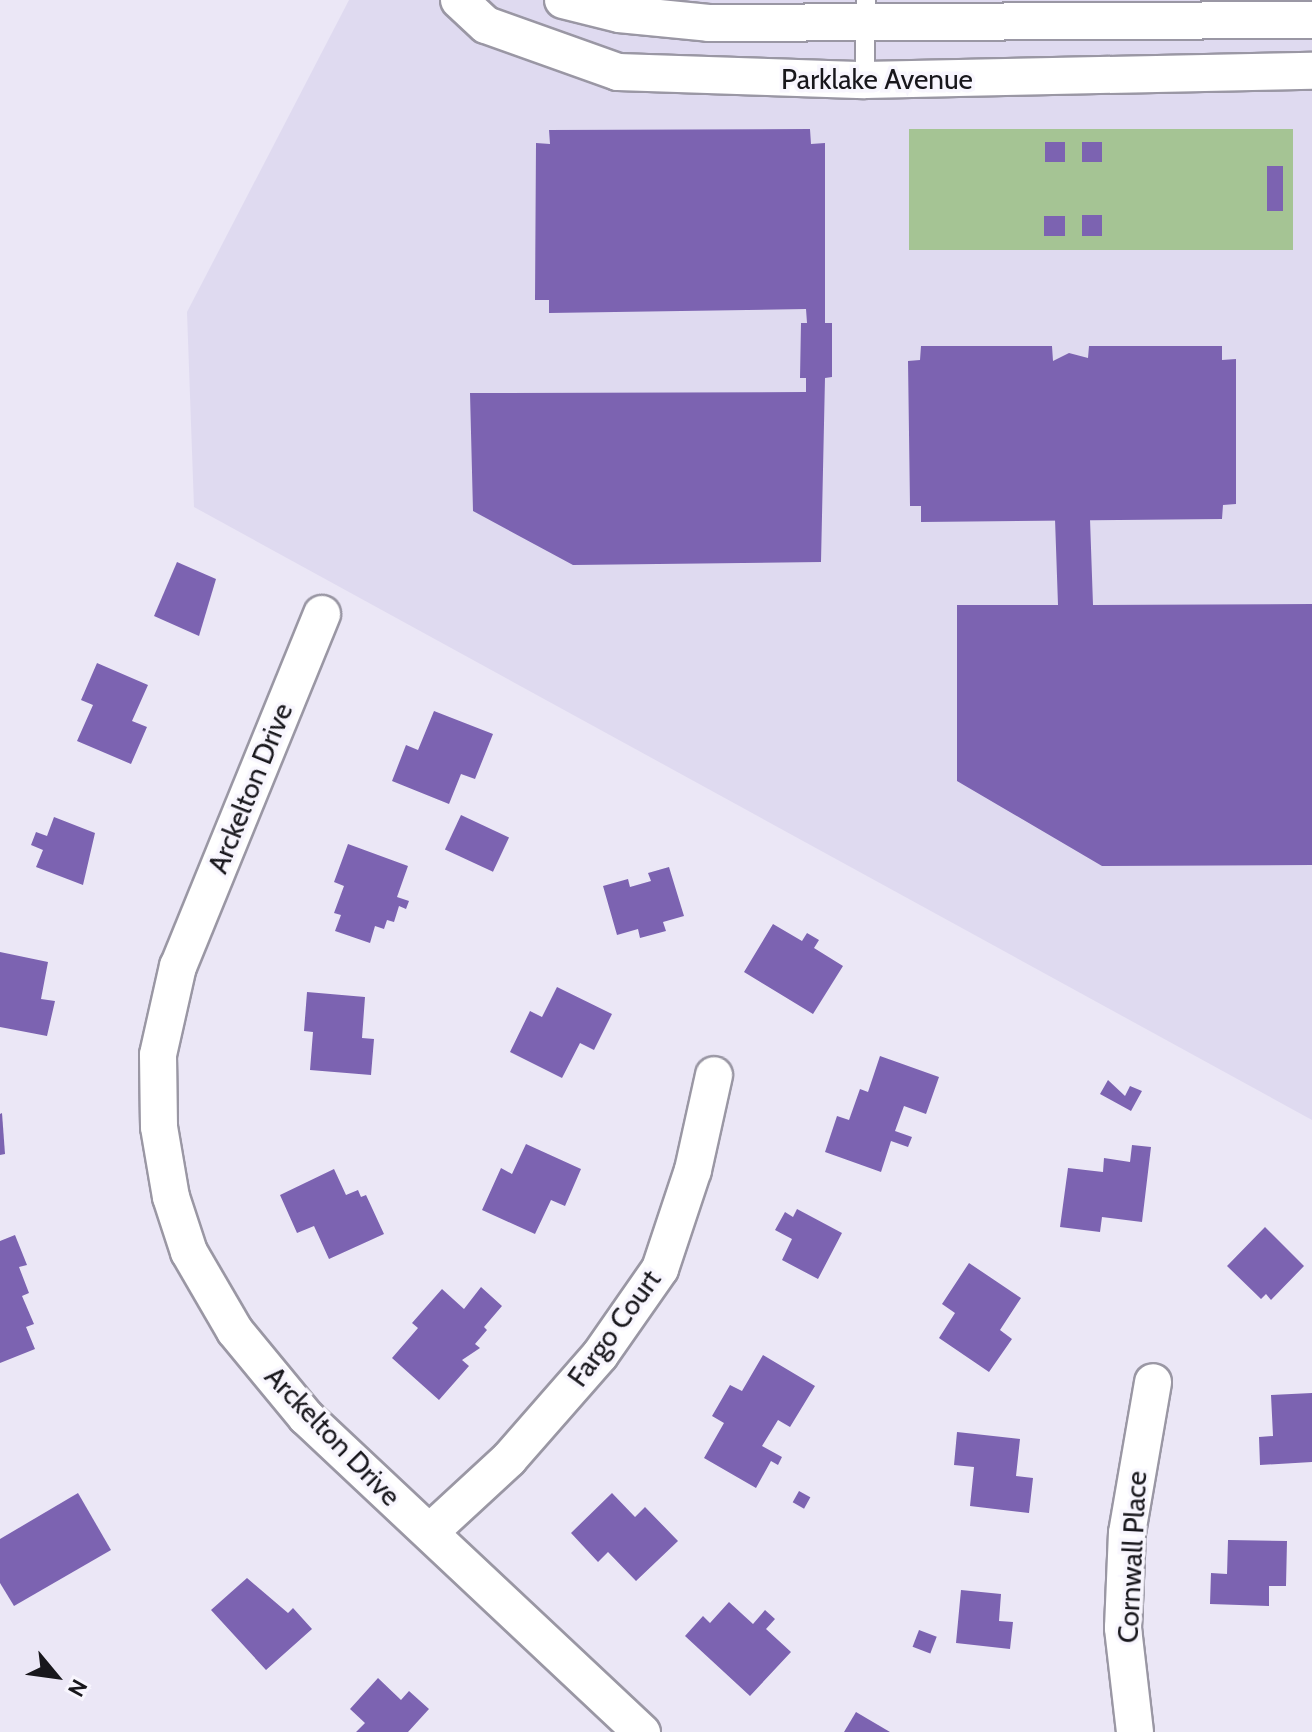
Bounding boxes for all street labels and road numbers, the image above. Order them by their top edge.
street label: Parklake Avenue [781,62,973,96]
street label: Arckelton Drive [201,698,299,878]
street label: Fargo Court [560,1263,668,1393]
street label: Arckelton Drive [258,1359,408,1513]
street label: Cornwall Place [1111,1470,1153,1644]

